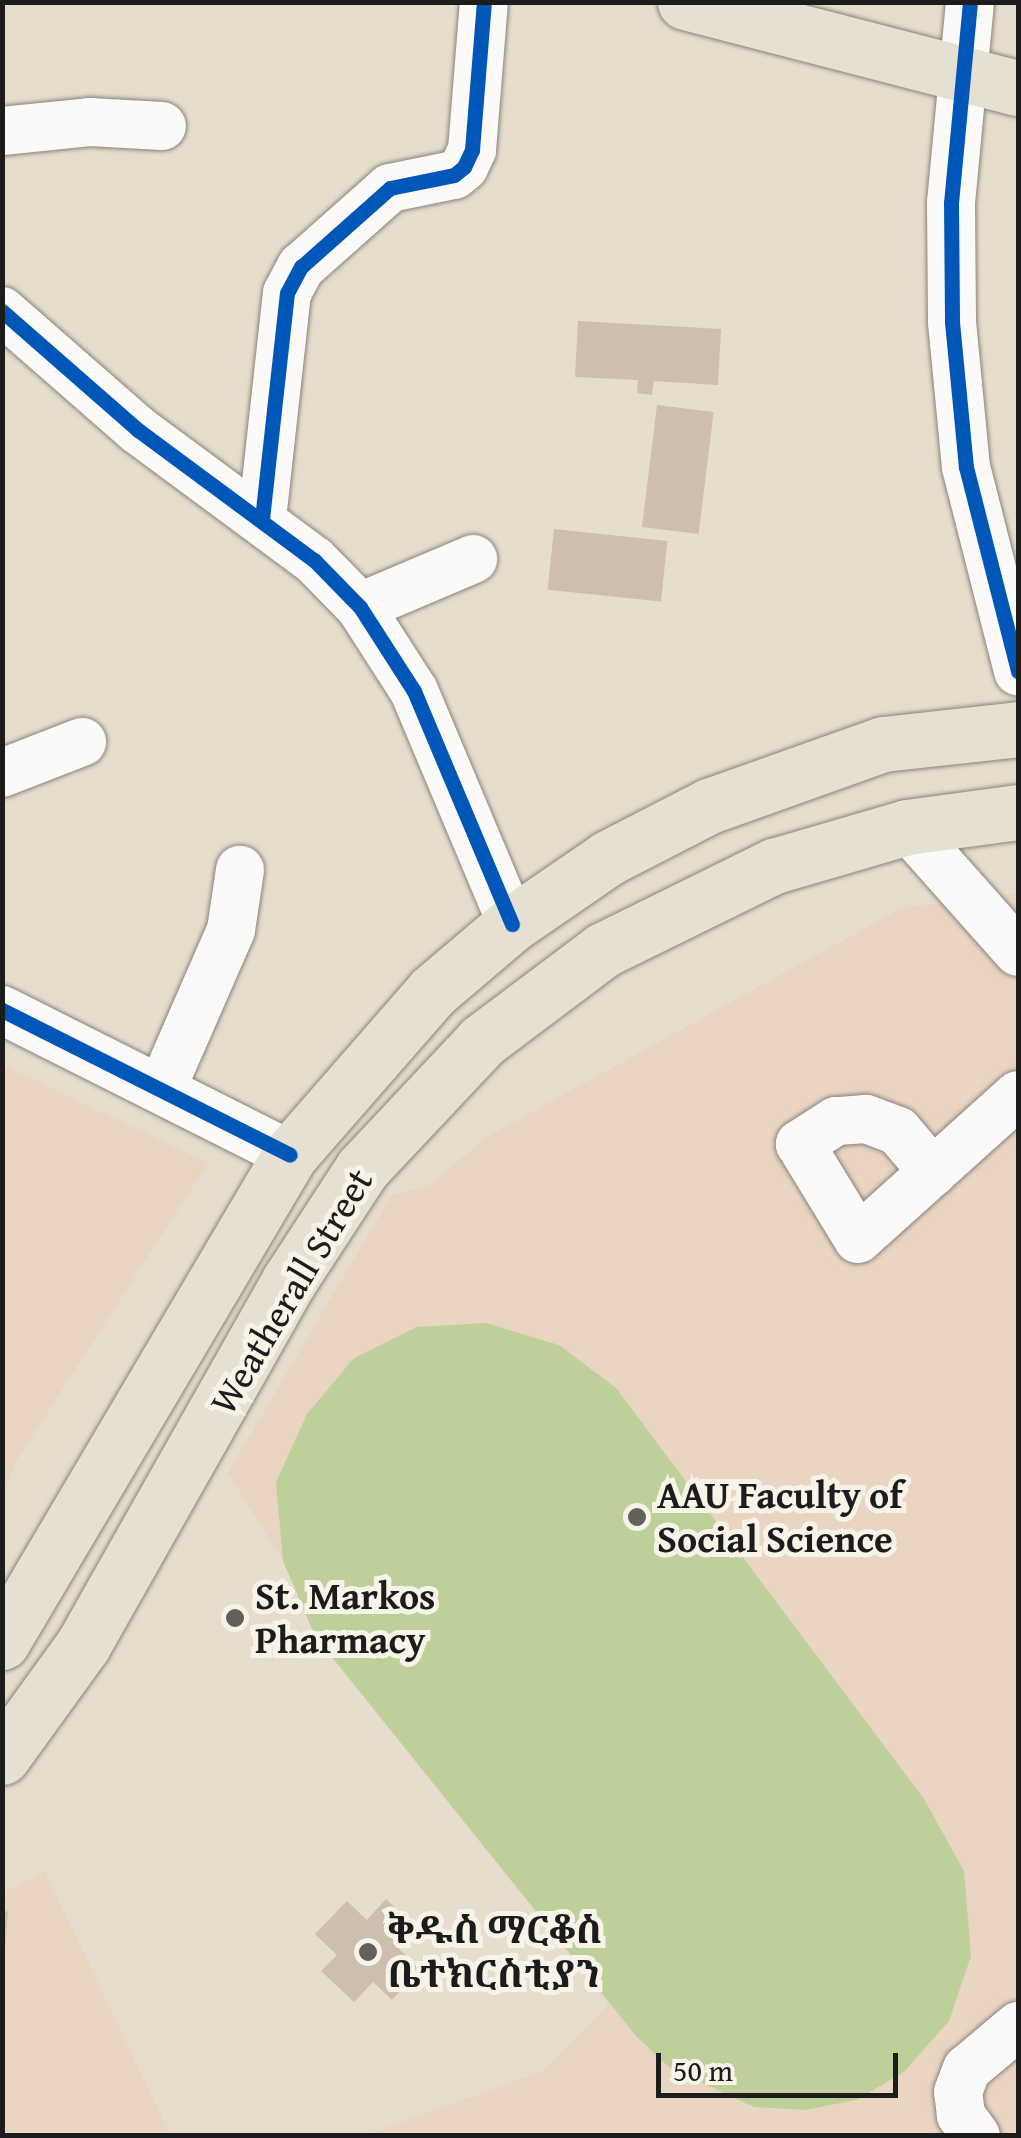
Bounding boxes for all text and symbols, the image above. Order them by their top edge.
street label: Weatherall Street [200,1160,382,1422]
place label: AAU Faculty of Social Science [657,1472,903,1562]
marker: AAU Faculty of Social Science [626,1506,648,1528]
place label: St. Markos Pharmacy [255,1573,435,1662]
marker: St. Markos Pharmacy [224,1607,246,1629]
place label: ቅዱስ ማርቆስ ቤተክርስቲያን [388,1907,602,1996]
marker: ቅዱስ ማርቆስ ቤተክርስቲያን [357,1941,379,1963]
scale bar [661,2033,904,2095]
text: 50 m [673,2048,733,2092]

